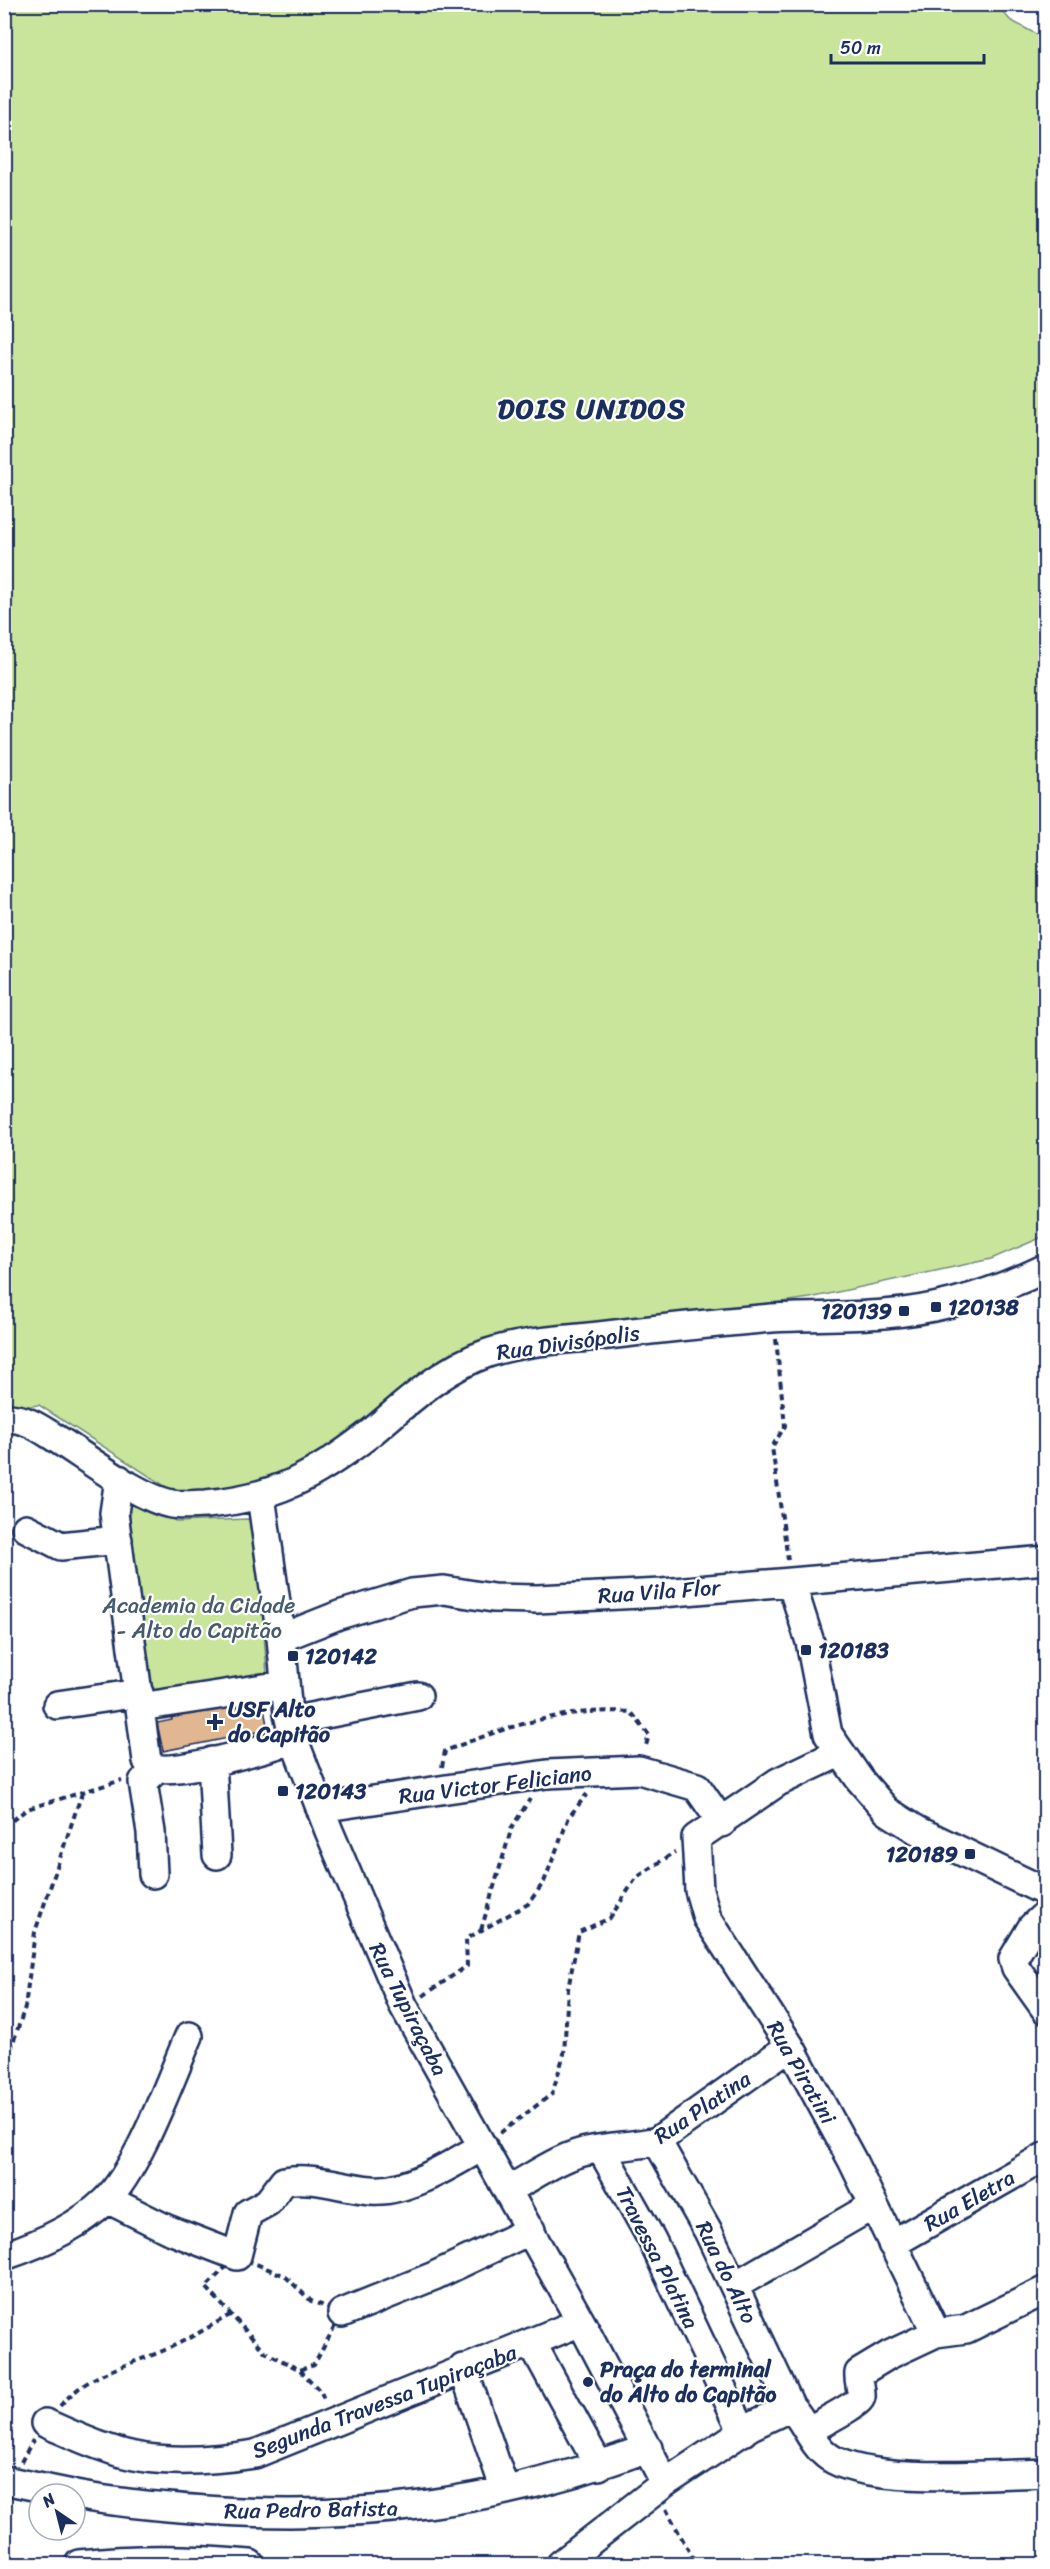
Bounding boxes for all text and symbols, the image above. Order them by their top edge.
scale bar [831,27,984,65]
text: 50 m [840,32,881,64]
district label: DOIS UNIDOS [498,384,686,433]
place label: 120138 [948,1288,1020,1327]
place label: 120139 [821,1292,892,1331]
marker: 120138 [929,1300,943,1314]
marker: 120139 [897,1304,911,1318]
street label: Rua Divisópolis [494,1313,643,1372]
street label: Rua Vila Flor [597,1568,722,1615]
park label: Academia da Cidade - Alto do Capitão [102,1586,295,1650]
place label: 120183 [818,1631,889,1670]
place label: 120142 [305,1637,377,1676]
marker: 120183 [799,1643,813,1657]
marker: 120142 [286,1649,300,1663]
place label: USF Alto do Capitão [228,1690,331,1754]
marker: USF Alto do Capitão [206,1713,224,1731]
street label: Rua Victor Feliciano [396,1753,594,1816]
place label: 120143 [295,1772,366,1811]
marker: 120143 [276,1784,290,1798]
place label: 120189 [886,1835,958,1874]
marker: 120189 [963,1847,977,1861]
street label: Rua Tupiraçaba [358,1935,459,2083]
street label: Rua Piratini [756,2013,848,2132]
street label: Rua Platina [645,2060,760,2155]
street label: Rua Eletra [916,2158,1023,2242]
street label: Travessa Platina [605,2179,710,2336]
street label: Rua do Alto [685,2214,768,2331]
street label: Segunda Travessa Tupiraçaba [246,2333,523,2470]
place label: Praça do terminal do Alto do Capitão [600,2350,777,2414]
marker: Praça do terminal do Alto do Capitão [581,2375,595,2389]
north arrow [27,2482,87,2542]
text: N [35,2485,62,2516]
street label: Rua Pedro Batista [224,2488,398,2531]

